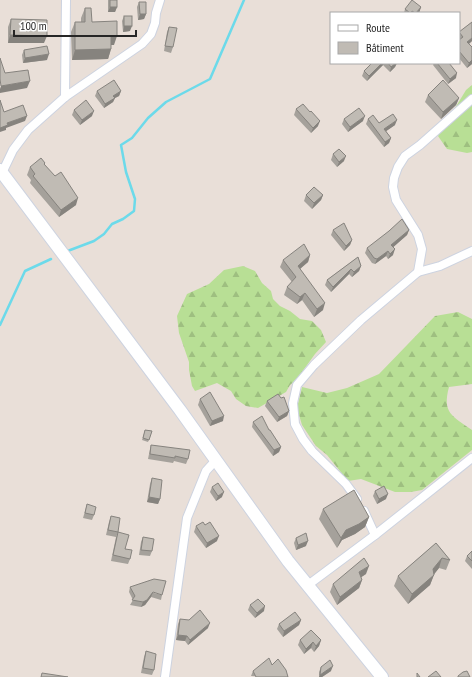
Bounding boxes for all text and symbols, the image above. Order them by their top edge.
scale bar [14,12,136,38]
legend [330,12,460,64]
text: 100 m [20,18,47,33]
text: Route [366,20,390,35]
text: Bâtiment [366,40,404,55]

